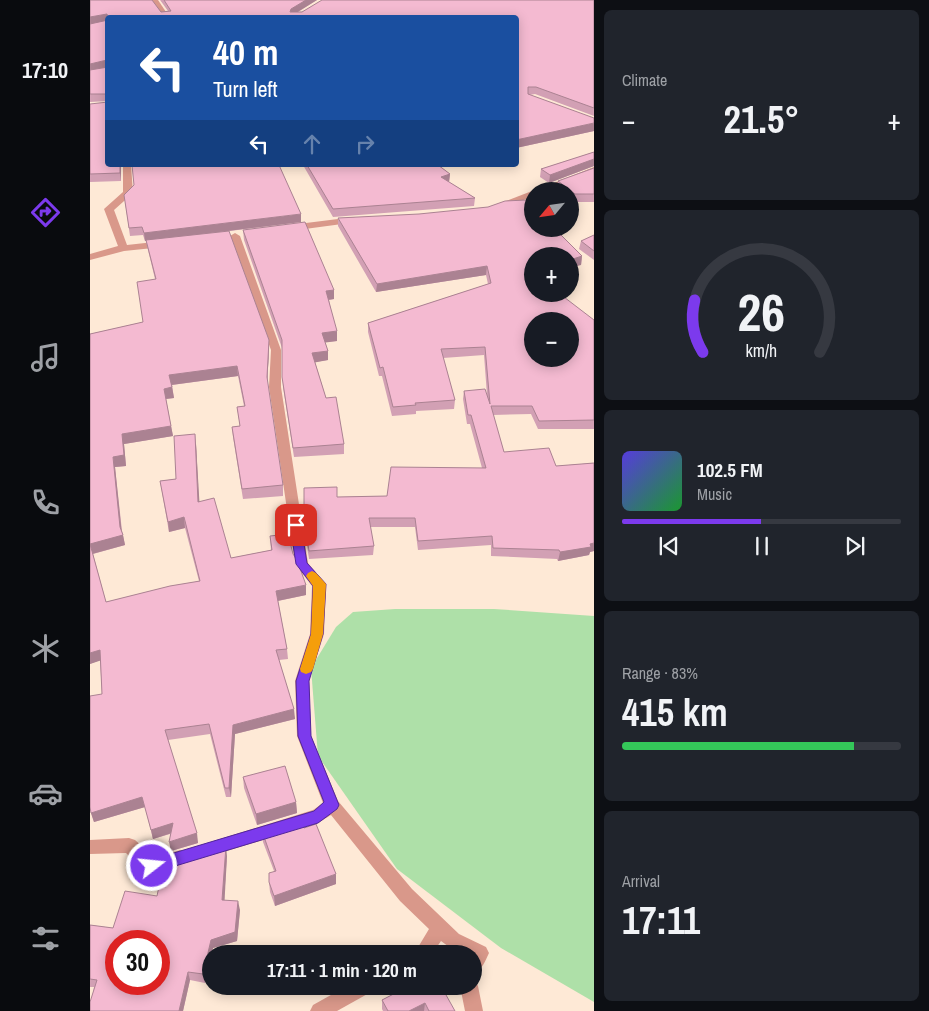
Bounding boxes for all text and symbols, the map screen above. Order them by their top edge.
text: 40 m [213,29,278,76]
icon: left [130,35,195,100]
text: 17:10 [22,55,68,85]
text: Climate [622,69,667,91]
text: Turn left [213,74,278,104]
text: 21.5° [724,94,799,145]
text: − [622,101,635,139]
text: + [888,101,901,139]
icon: left [245,130,273,158]
icon: ahead [298,130,326,158]
icon: right [351,130,379,158]
north arrow [524,182,579,238]
map controls [524,182,579,367]
icon: directions [28,195,63,230]
button: + [524,247,579,302]
text: 26 [738,277,785,347]
button: − [524,312,579,367]
text: km/h [746,339,777,363]
icon: music [28,340,63,375]
text: 102.5 FM [697,457,763,483]
text: Music [697,483,732,505]
icon: phone [28,485,63,520]
pin [275,504,317,546]
icon: arrive [282,511,310,539]
icon: previous [655,532,683,560]
icon: pause [748,532,776,560]
icon: next [841,532,869,560]
icon: climate [28,631,63,666]
text: Range · 83% [622,662,698,684]
text: 415 km [622,687,728,738]
icon: car [28,776,63,811]
position arrow [125,839,177,891]
text: Arrival [622,870,660,892]
text: 17:11 [622,895,700,946]
icon: filters [28,921,63,956]
speed limit sign: 30 [105,930,170,995]
text: 17:11 · 1 min · 120 m [267,957,417,983]

